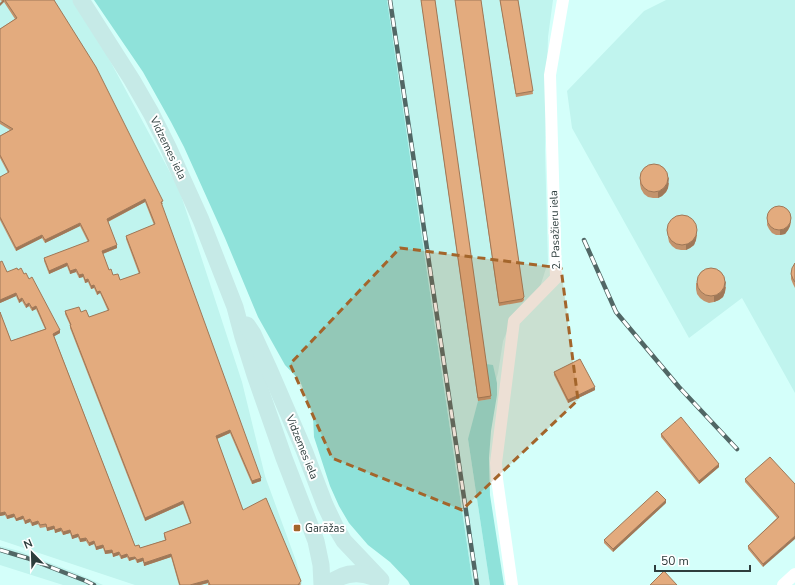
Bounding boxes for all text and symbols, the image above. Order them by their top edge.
street label: Vidzemes iela [146,113,190,182]
street label: 2. Pasažieru iela [546,190,564,270]
street label: Vidzemes iela [282,412,322,482]
place label: Garāžas [305,521,345,536]
marker: Garāžas [292,523,302,533]
north arrow [12,533,52,573]
text: N [22,536,35,553]
scale bar [655,547,750,573]
text: 50 m [661,553,689,569]

